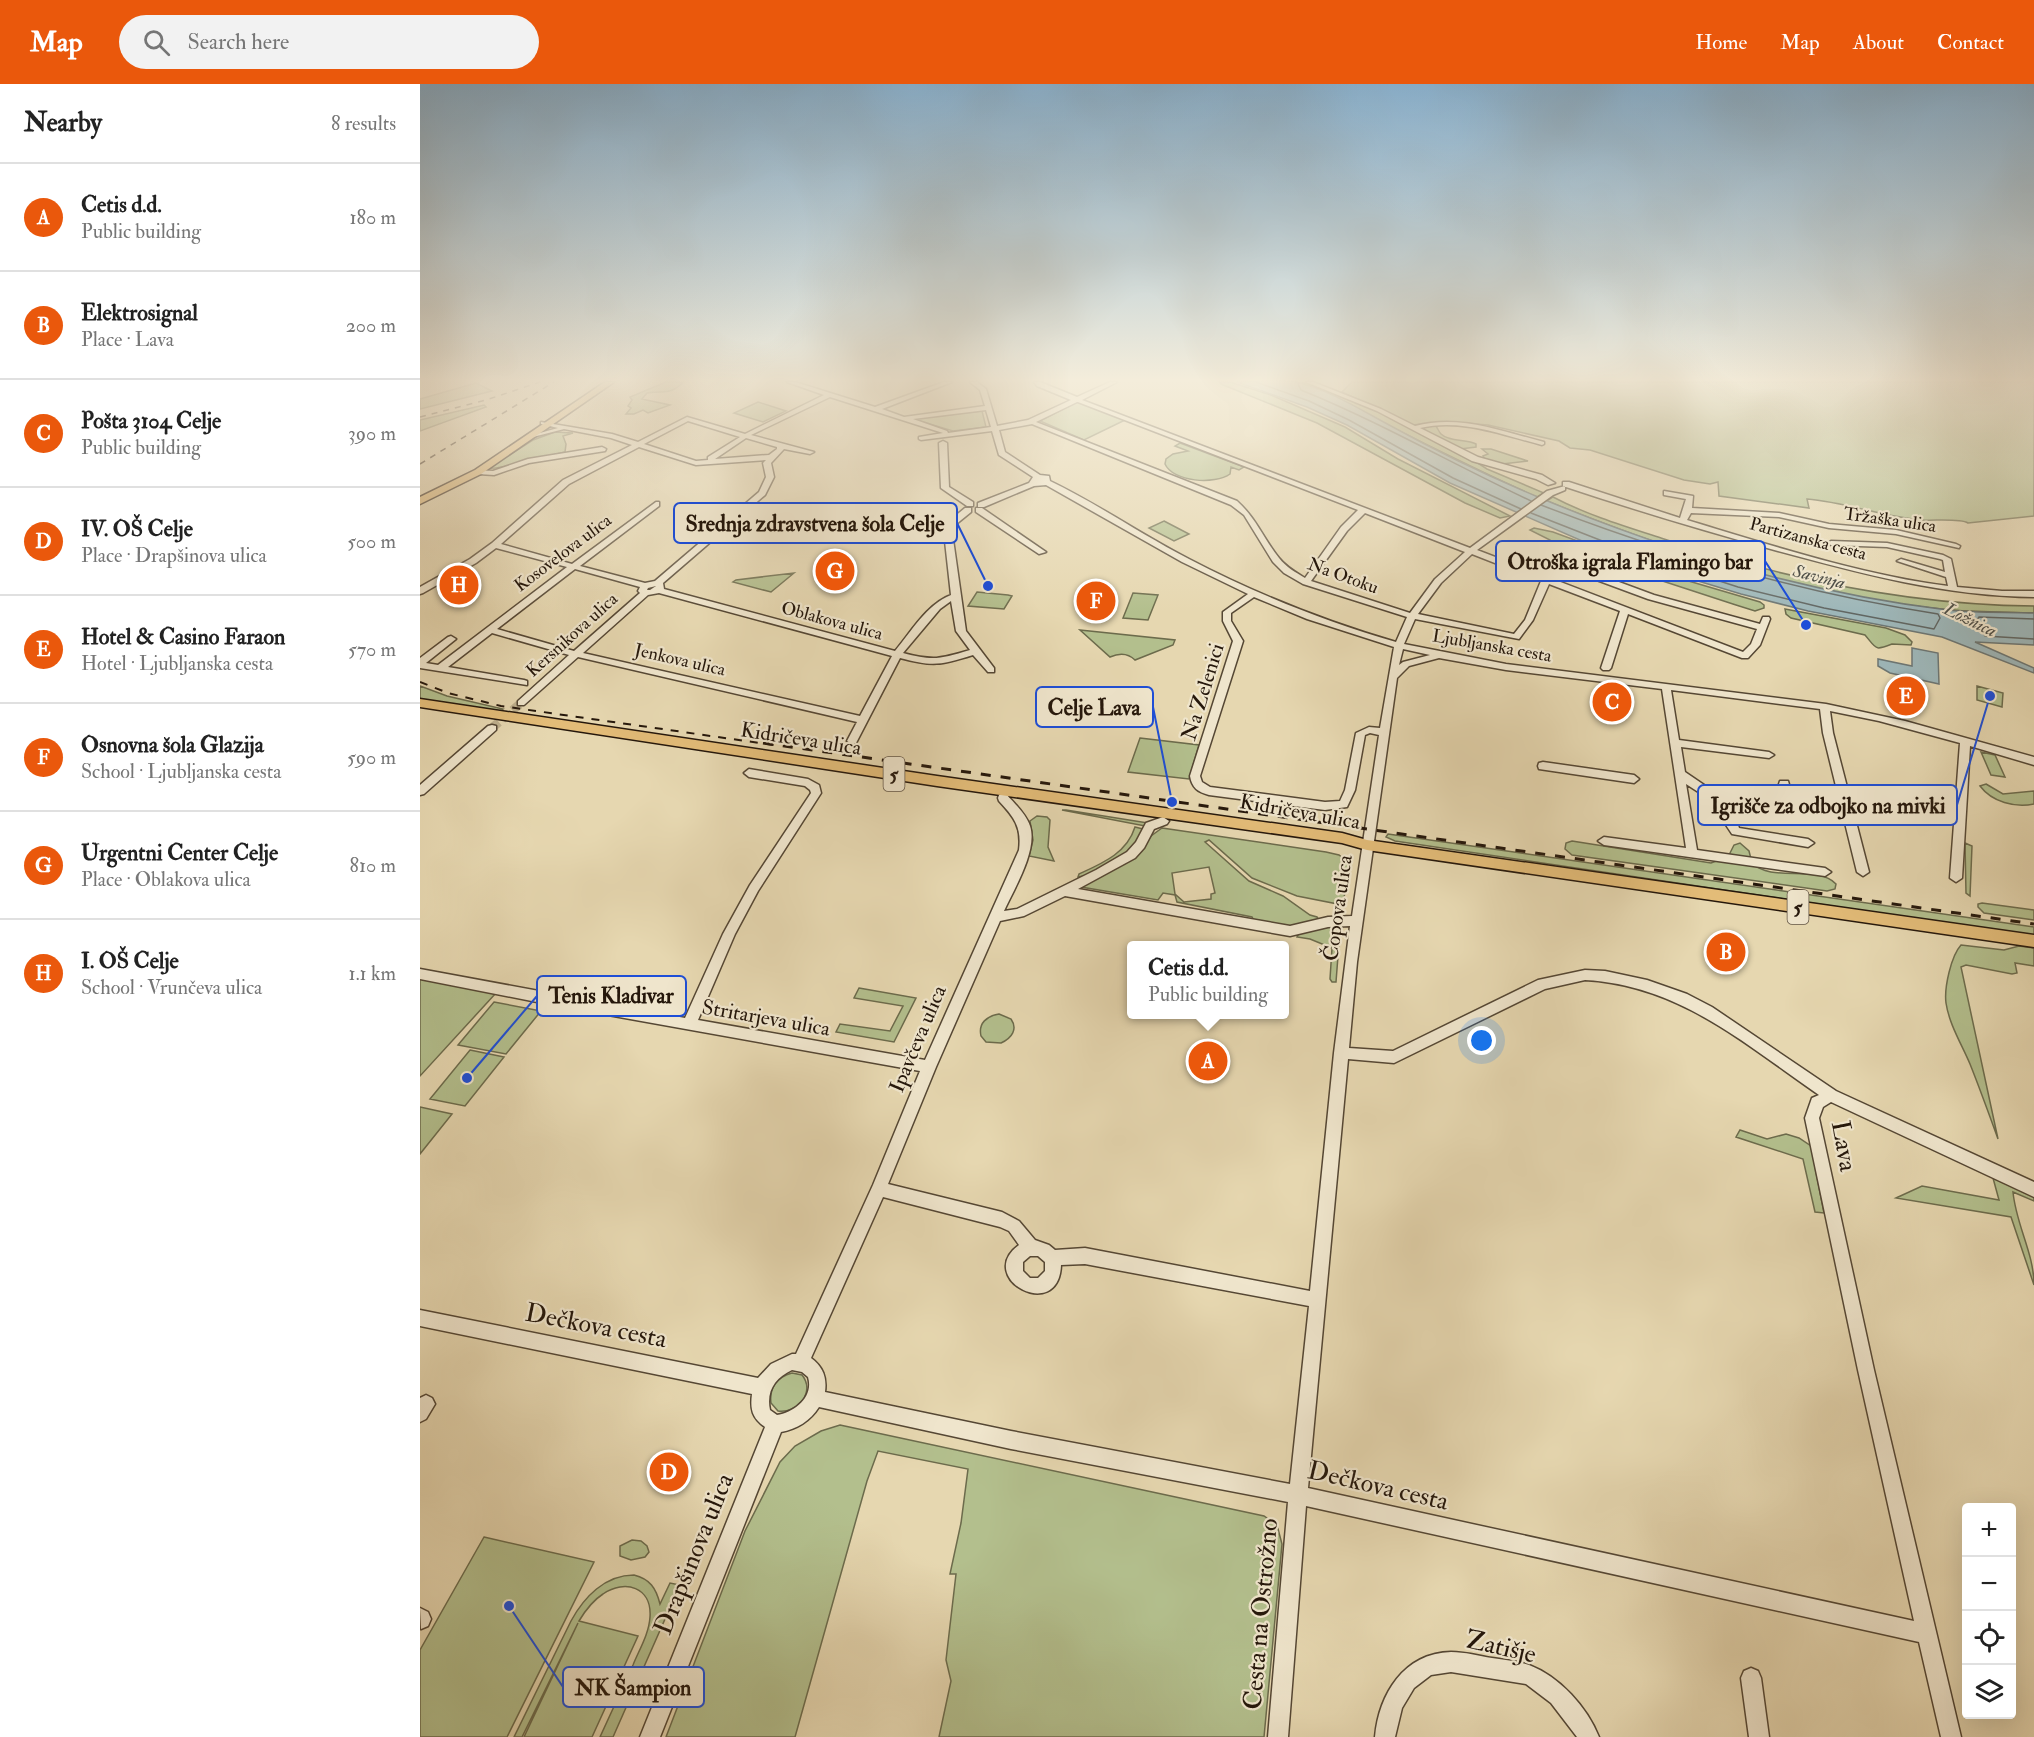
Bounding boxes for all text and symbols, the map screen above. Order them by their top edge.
search box [119,15,539,69]
text: Map [30,25,83,60]
icon: search [140,26,173,59]
text: Search here [188,28,289,56]
text: Home [1695,29,1747,56]
text: Map [1780,29,1820,56]
text: About [1853,29,1904,56]
text: Contact [1937,29,2004,56]
text: Nearby [24,107,102,139]
text: 8 results [331,111,396,136]
text: Cetis d.d. [81,191,162,219]
text: A [37,205,50,230]
text: 180 m [349,205,396,230]
text: Public building [81,219,201,244]
text: Elektrosignal [81,299,198,327]
text: B [37,313,50,338]
text: 200 m [346,313,396,338]
text: Place · Lava [81,327,174,352]
text: Pošta 3104 Celje [81,407,221,435]
text: C [36,421,51,446]
text: 390 m [348,421,396,446]
text: Public building [81,435,201,460]
street label: Tržaška ulica [1842,502,1938,538]
callout: Srednja zdravstvena šola Celje [674,503,957,543]
street label: Kosovelova ulica [510,509,617,597]
text: Srednja zdravstvena šola Celje [686,510,945,538]
street label: Partizanska cesta [1747,512,1870,566]
text: IV. OŠ Celje [81,515,193,543]
text: D [35,529,52,554]
text: 500 m [347,529,396,554]
callout: Otroška igrala Flamingo bar [1496,541,1765,581]
text: Place · Drapšinova ulica [81,543,267,568]
pin: G [816,548,854,594]
text: Otroška igrala Flamingo bar [1507,548,1753,577]
street label: Na Otoku [1304,553,1382,599]
water label: Savinja [1789,559,1848,595]
pin: H [440,562,478,608]
pin: F [1076,578,1116,624]
street label: Kersnikova ulica [521,587,623,682]
street label: Oblakova ulica [779,596,886,646]
water label: Ložnica [1939,597,2000,643]
text: Hotel & Casino Faraon [81,623,285,651]
street label: Ljubljanska cesta [1431,624,1554,668]
text: E [36,637,51,662]
text: 570 m [348,637,396,662]
street label: Jenkova ulica [631,638,728,682]
street label: Na Zelenici [1175,640,1231,744]
text: Hotel · Ljubljanska cesta [81,651,273,676]
pin: E [1886,674,1926,718]
pin: C [1592,680,1632,724]
callout: Celje Lava [1036,687,1153,727]
text: Celje Lava [1048,694,1141,722]
street label: Kidričeva ulica [739,716,864,762]
text: Osnovna šola Glazija [81,731,264,759]
text: F [37,745,50,770]
text: 590 m [347,745,396,770]
road number: 5 [884,757,904,791]
text: School · Ljubljanska cesta [81,759,281,784]
callout: Igrišče za odbojko na mivki [1698,785,1957,825]
street label: Kidričeva ulica [1238,788,1363,836]
text: Igrišče za odbojko na mivki [1710,792,1946,821]
text: Urgentni Center Celje [81,839,278,867]
text: G [35,853,52,878]
text: 810 m [350,853,396,878]
street label: Čopova ulica [1317,853,1359,963]
text: Place · Oblakova ulica [81,867,251,892]
road number: 5 [1788,890,1808,924]
pin: B [1706,930,1746,974]
popup [1127,941,1289,1019]
text: I. OŠ Celje [81,947,179,975]
text: Cetis d.d. [1148,954,1229,982]
text: H [35,961,52,986]
text: 1.1 km [349,961,396,986]
text: School · Vrunčeva ulica [81,975,262,1000]
callout: Tenis Kladivar [537,976,686,1016]
street label: Ipavčeva ulica [883,981,953,1097]
text: Tenis Kladivar [547,982,674,1010]
text: Public building [1148,982,1268,1007]
street label: Stritarjeva ulica [700,993,832,1043]
your location [1467,1026,1496,1055]
pin: A [1188,1038,1228,1084]
street label: Lava [1824,1118,1864,1174]
street label: Dečkova cesta [523,1297,670,1355]
pin: D [650,1450,688,1494]
street label: Dečkova cesta [1305,1454,1452,1518]
street label: Drapšinova ulica [647,1469,741,1639]
map controls [1962,1503,2016,1719]
button: + [1962,1503,2016,1557]
street label: Cesta na Ostrožno [1237,1517,1285,1711]
button: − [1962,1557,2016,1611]
button: locate [1962,1611,2016,1665]
street label: Zatišje [1463,1623,1539,1671]
button: layers [1962,1665,2016,1719]
callout: NK Šampion [563,1667,704,1707]
text: NK Šampion [574,1672,692,1703]

